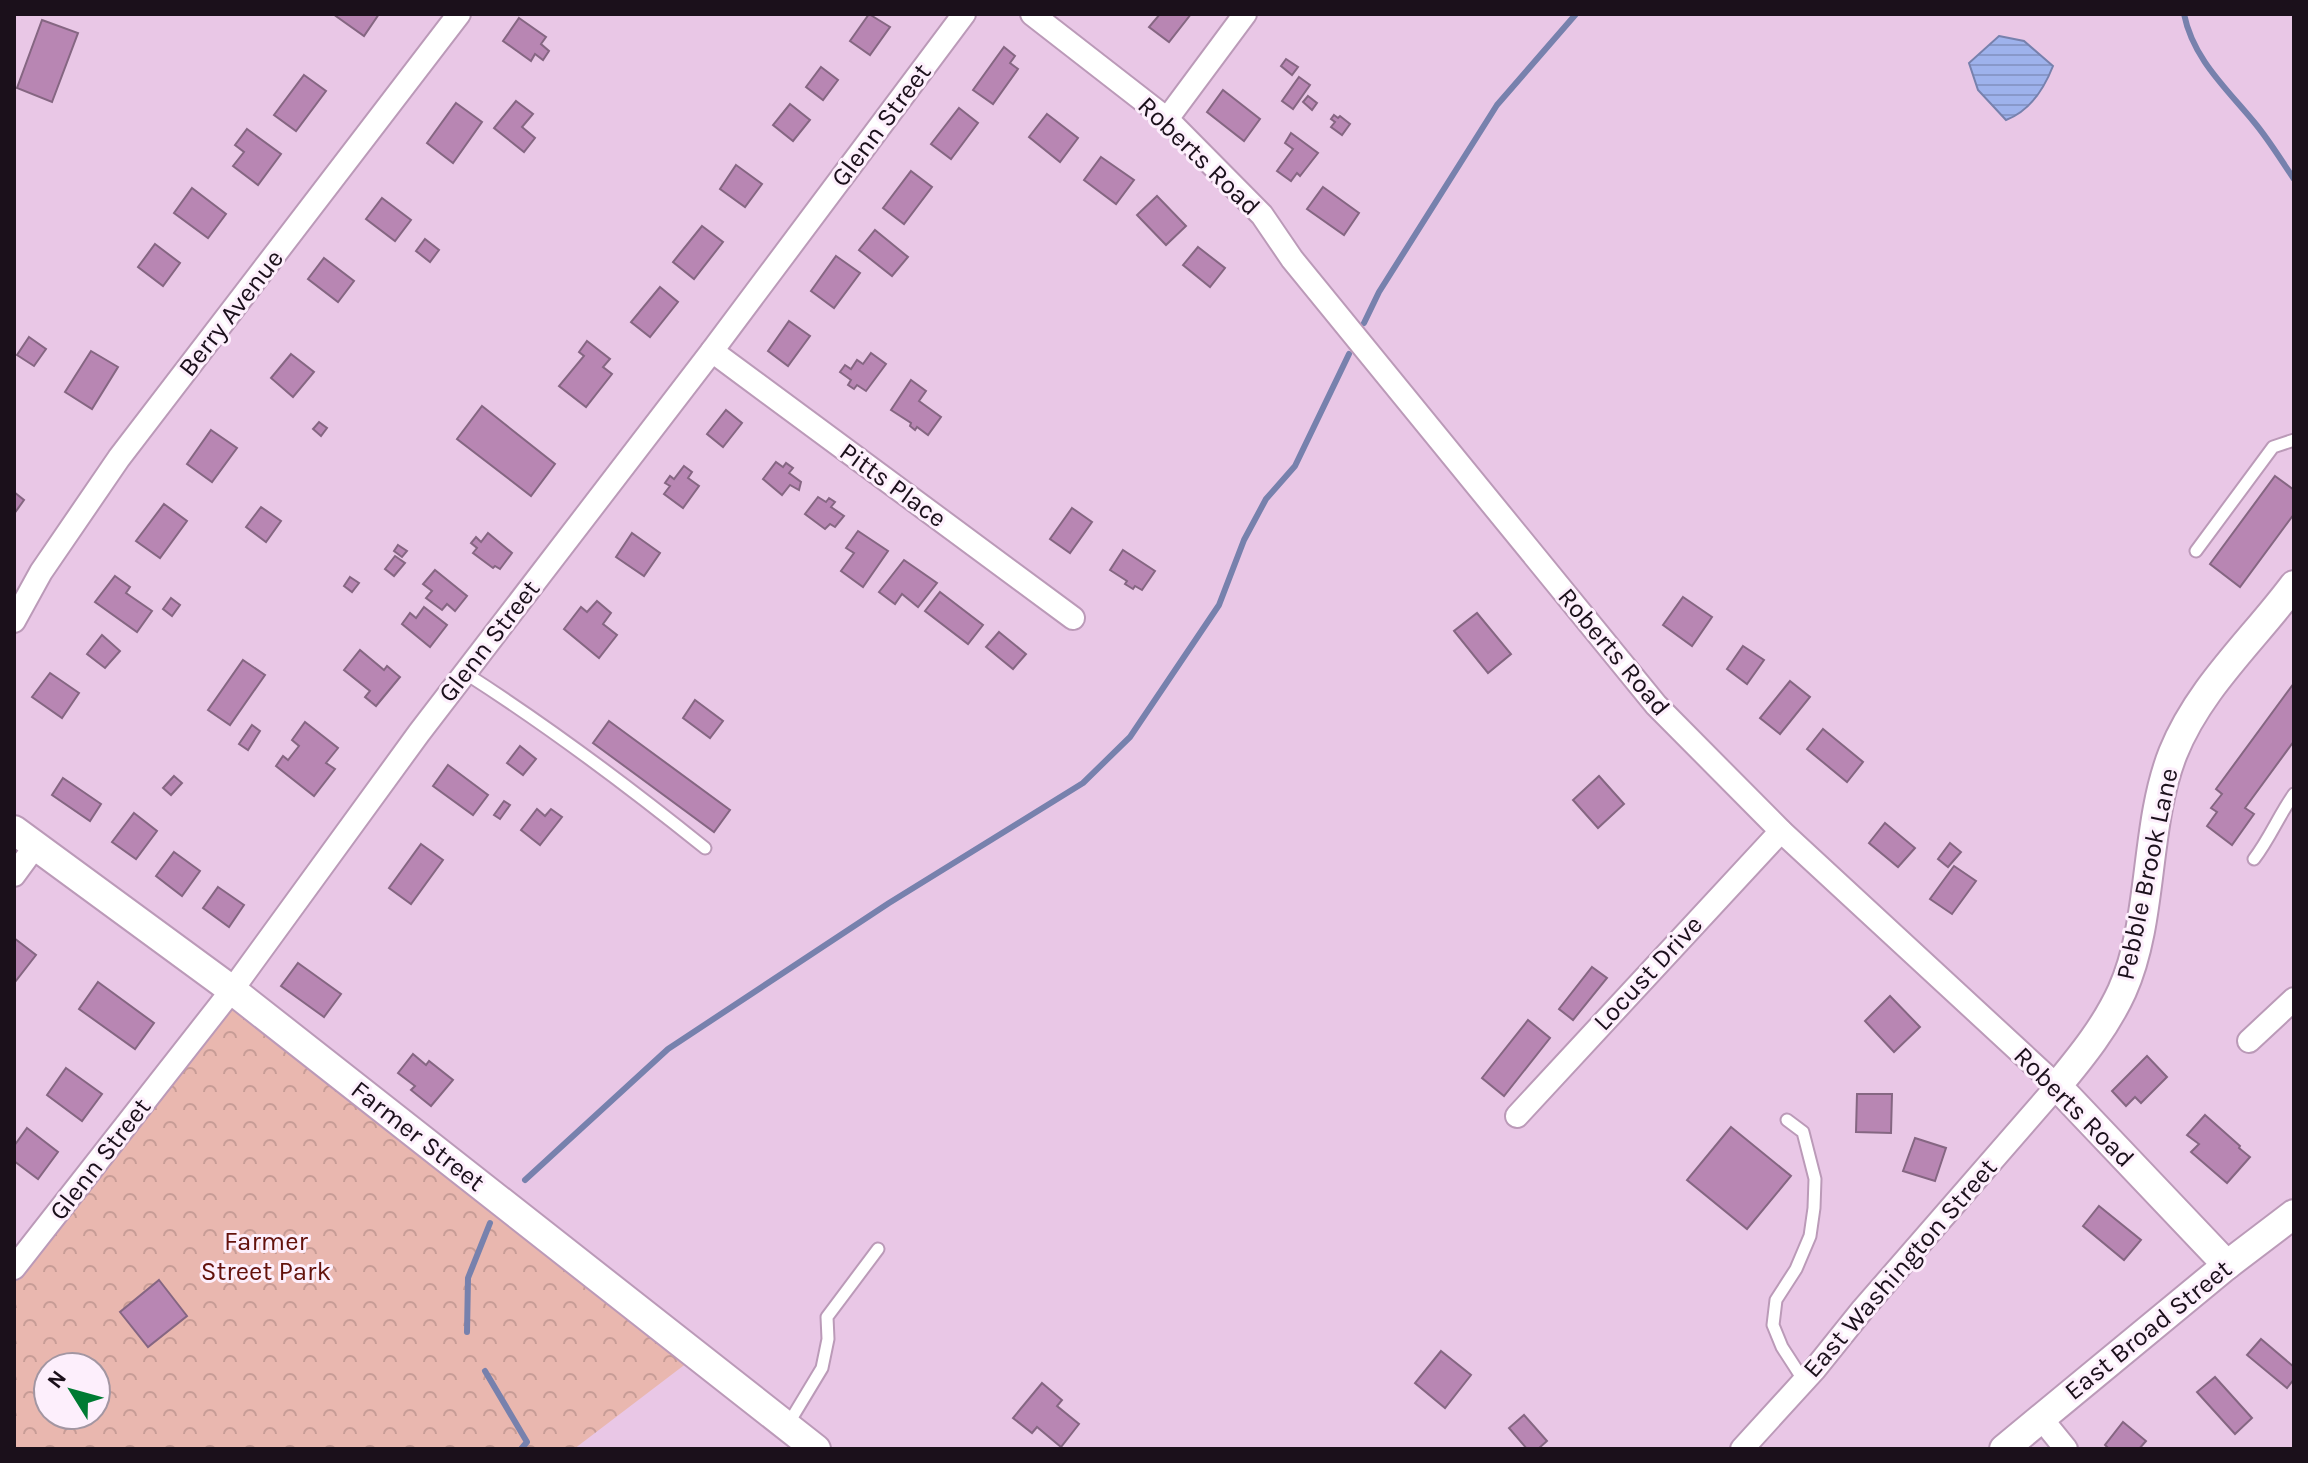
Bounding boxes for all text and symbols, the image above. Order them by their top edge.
street label: Glenn Street [825,57,938,193]
street label: Roberts Road [1131,90,1267,222]
street label: Berry Avenue [172,244,290,382]
street label: Pitts Place [834,436,952,534]
street label: Glenn Street [432,574,546,708]
street label: Roberts Road [1551,582,1677,722]
street label: Pebble Brook Lane [2109,765,2185,983]
street label: Locust Drive [1587,909,1709,1037]
street label: Roberts Road [2007,1040,2141,1174]
street label: Farmer Street [345,1074,491,1198]
street label: Glenn Street [43,1092,157,1226]
street label: East Washington Street [1796,1152,2004,1384]
park label: Farmer Street Park [201,1226,331,1287]
street label: East Broad Street [2058,1253,2238,1407]
north arrow [32,1351,112,1431]
text: N [42,1365,72,1394]

